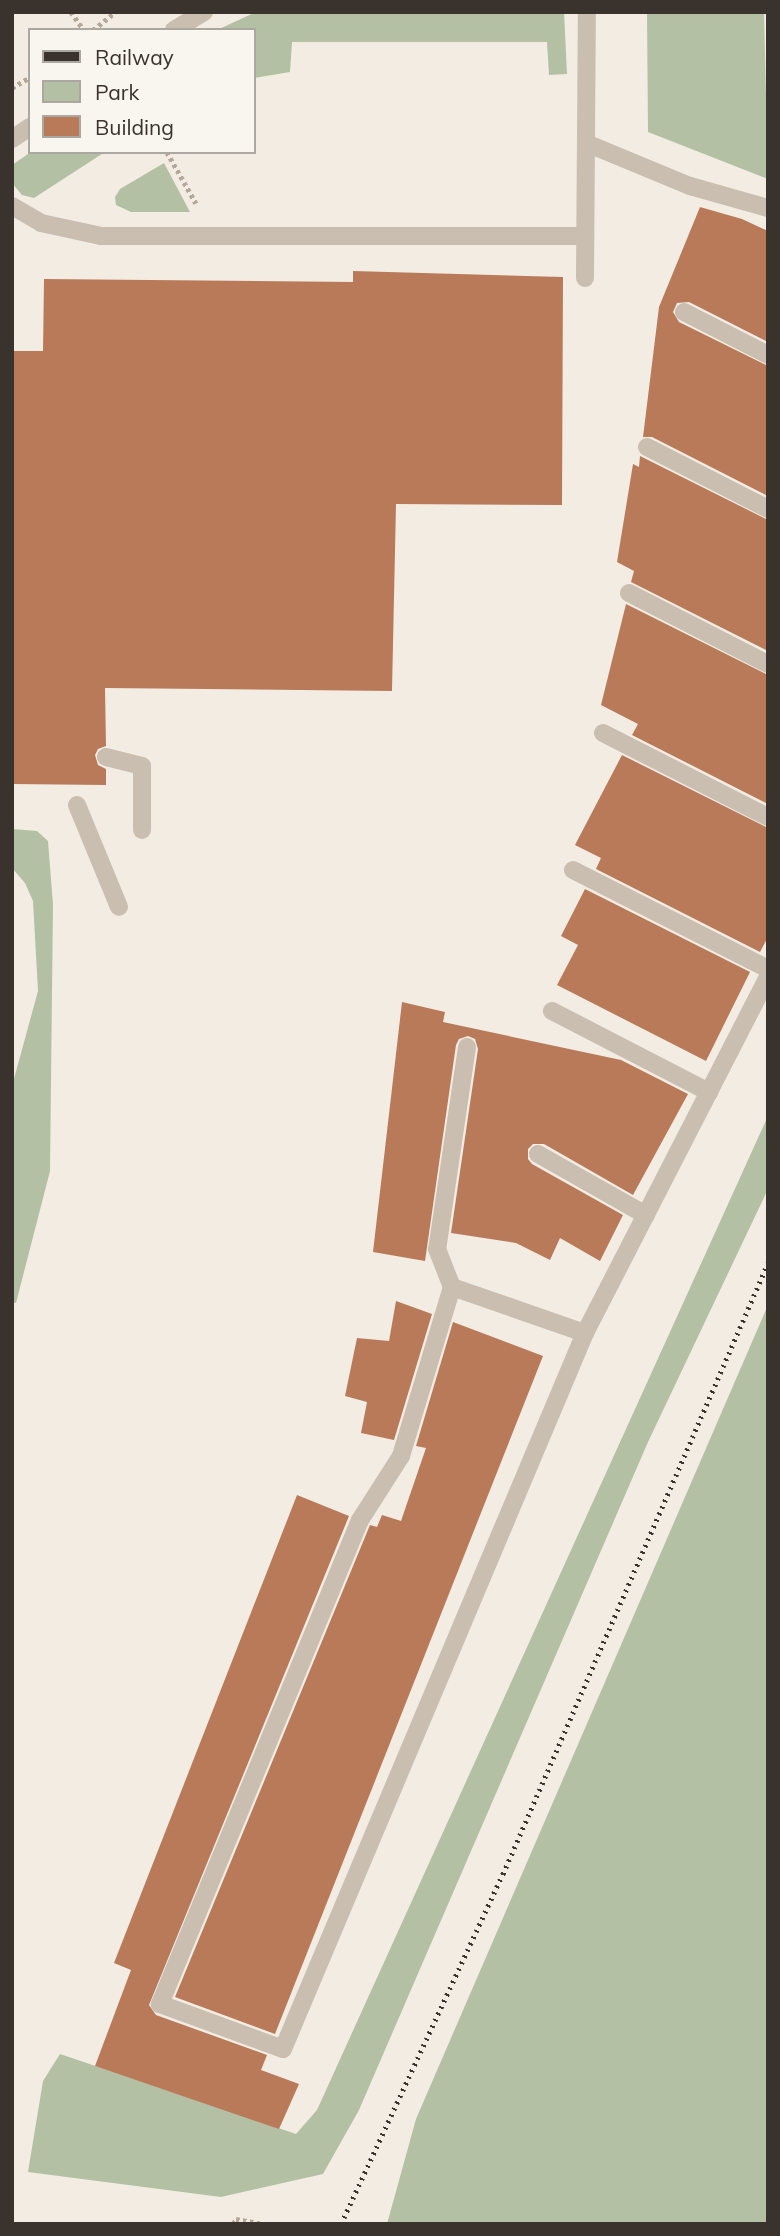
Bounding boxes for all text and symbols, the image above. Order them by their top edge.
legend [28,28,256,154]
text: Railway [95,44,174,70]
text: Park [95,79,139,105]
text: Building [95,114,174,140]

